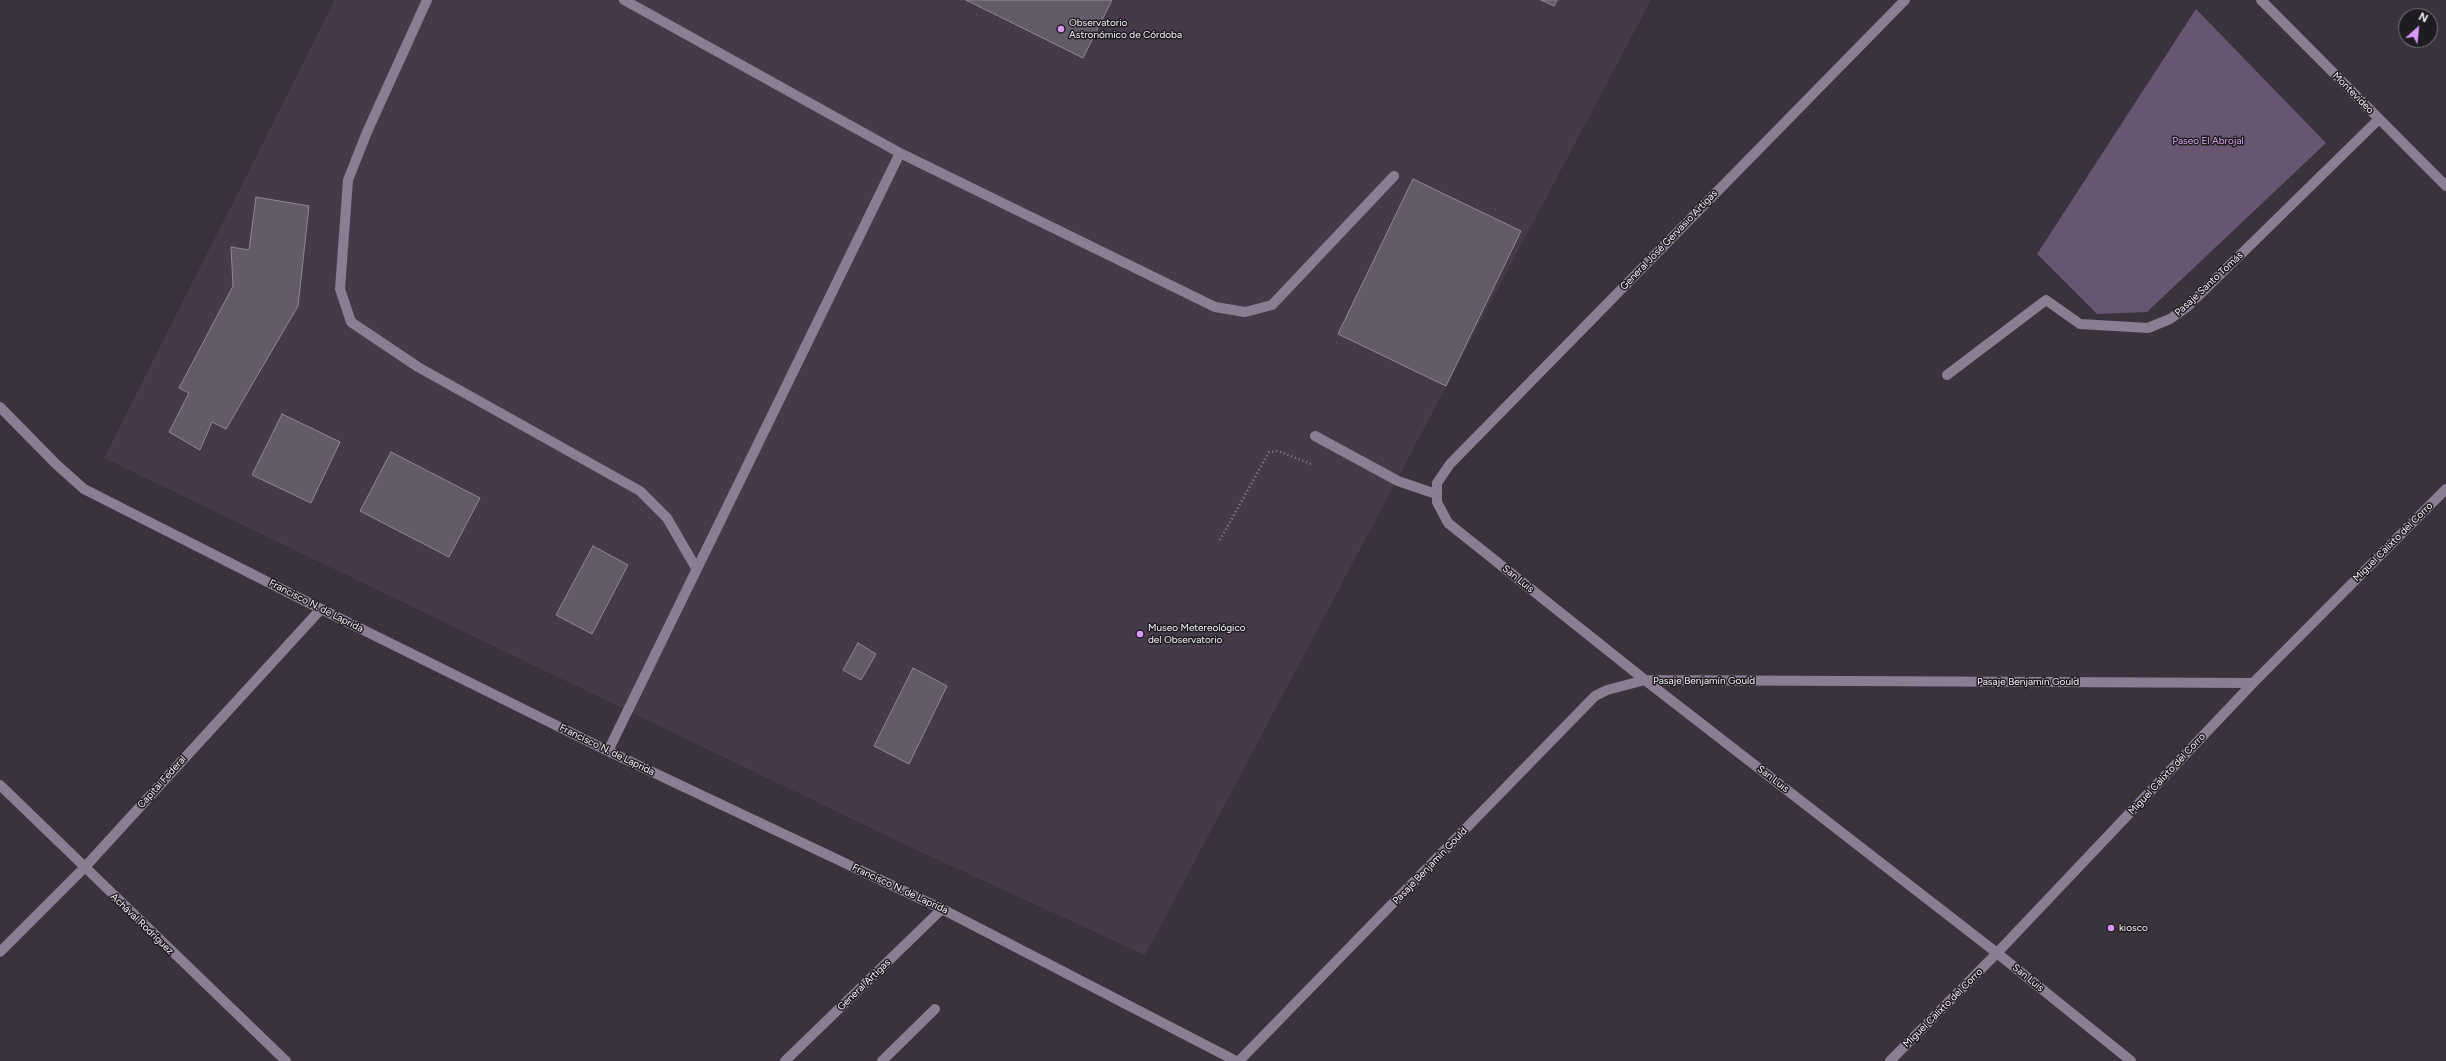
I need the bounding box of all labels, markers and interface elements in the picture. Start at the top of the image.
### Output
north arrow [2398,8,2438,48]
text: N [2416,10,2430,25]
place label: Observatorio Astronómico de Córdoba [1069,17,1182,40]
marker: Observatorio Astronómico de Córdoba [1056,24,1066,34]
street label: Montevideo [2330,70,2376,116]
park label: Paseo El Abrojal [2172,135,2244,147]
street label: General José Gervasio Artigas [1618,187,1720,293]
street label: Pasaje Santo Tomás [2172,249,2246,319]
street label: Miguel Calixto del Corro [2351,500,2435,584]
street label: San Luis [1500,563,1536,595]
street label: Francisco N. de Laprida [267,577,365,635]
place label: Museo Metereológico del Observatorio [1148,622,1246,646]
marker: Museo Metereológico del Observatorio [1135,629,1145,639]
street label: Pasaje Benjamín Gould [1653,675,1755,687]
street label: Pasaje Benjamín Gould [1977,676,2079,688]
street label: Francisco N. de Laprida [557,722,657,778]
street label: Miguel Calixto del Corro [2126,731,2208,817]
street label: Capital Federal [135,753,189,811]
street label: San Luis [1755,763,1791,795]
street label: Pasaje Benjamín Gould [1390,825,1470,907]
street label: Francisco N. de Laprida [850,861,950,917]
street label: Achával Rodríguez [108,891,176,957]
place label: kiosco [2119,922,2148,934]
marker: kiosco [2106,923,2116,933]
street label: General Artigas [835,957,893,1013]
street label: San Luis [2010,962,2046,994]
street label: Miguel Calixto del Corro [1901,966,1985,1050]

